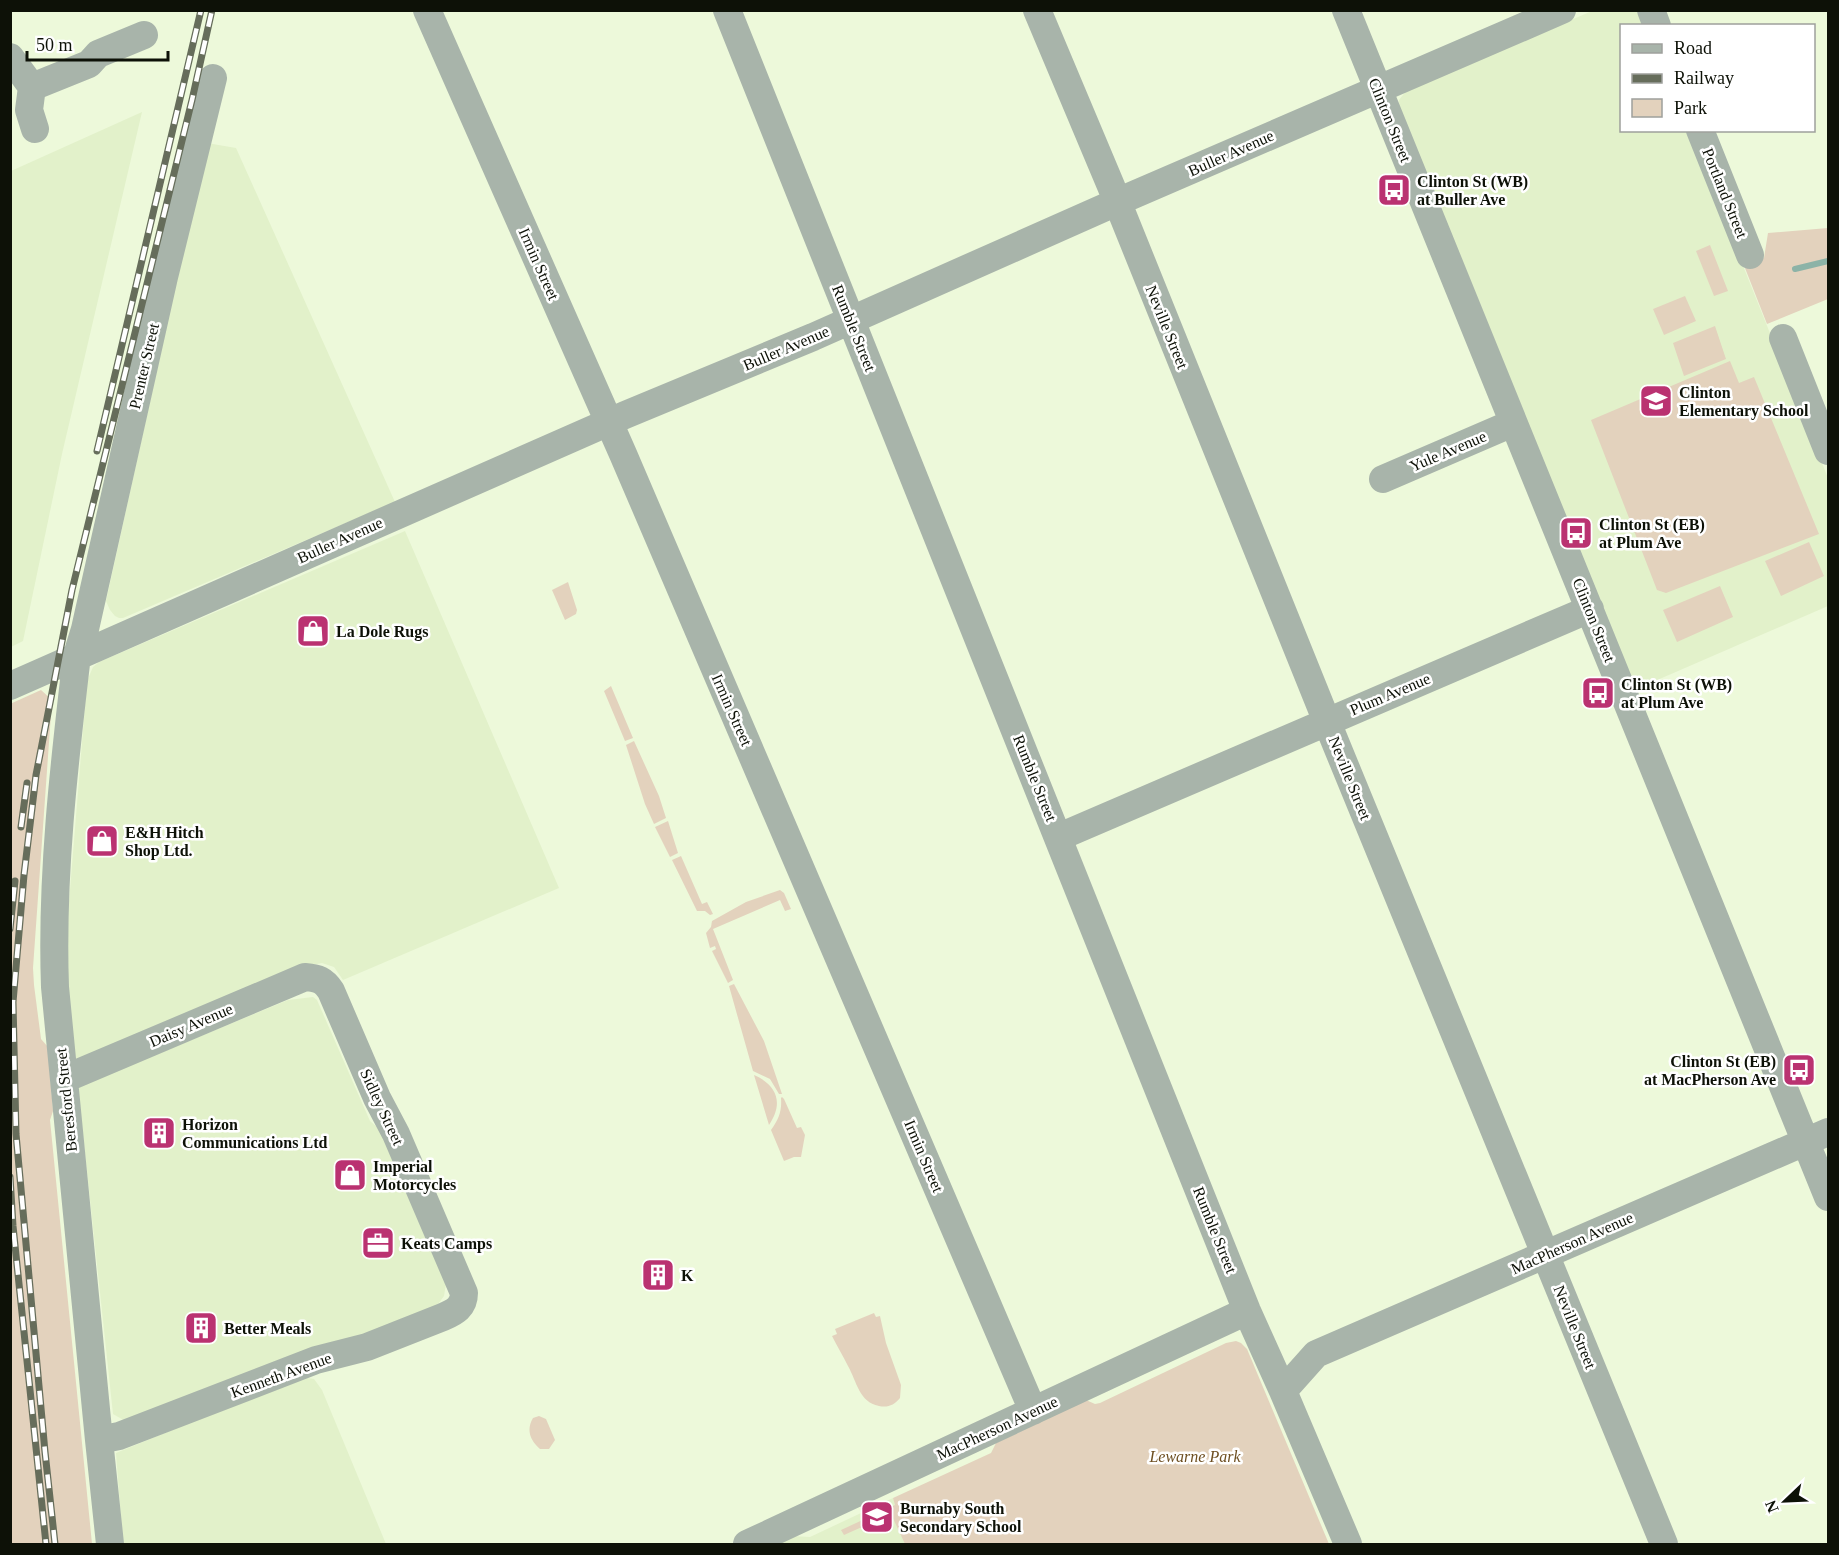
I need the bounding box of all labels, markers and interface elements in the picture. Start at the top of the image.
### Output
scale bar [27,24,168,62]
legend [1620,24,1815,132]
text: 50 m [36,35,73,55]
text: Road [1674,38,1712,58]
text: Railway [1674,68,1734,88]
street label: Clinton Street [1365,75,1415,165]
text: Park [1674,98,1707,118]
street label: Buller Avenue [1186,127,1276,179]
street label: Portland Street [1699,146,1751,241]
bus stop icon: Clinton St (WB) at Buller Ave [1376,172,1412,208]
place label: Clinton St (WB) at Buller Ave [1417,173,1528,208]
street label: Irmin Street [516,225,563,303]
street label: Rumble Street [829,282,879,374]
street label: Neville Street [1143,283,1192,372]
street label: Prenter Street [126,321,162,411]
street label: Buller Avenue [740,322,832,374]
school or university icon: Clinton Elementary School [1638,383,1674,419]
place label: Clinton Elementary School [1679,384,1809,420]
street label: Yule Avenue [1407,427,1489,475]
street label: Buller Avenue [295,514,385,566]
bus stop icon: Clinton St (EB) at Plum Ave [1558,515,1594,551]
place label: Clinton St (EB) at Plum Ave [1599,516,1705,551]
street label: Clinton Street [1569,575,1619,665]
shop icon: La Dole Rugs [295,613,331,649]
place label: La Dole Rugs [336,623,428,641]
street label: Plum Avenue [1347,669,1433,719]
street label: Irmin Street [709,671,756,749]
bus stop icon: Clinton St (WB) at Plum Ave [1580,675,1616,711]
place label: Clinton St (WB) at Plum Ave [1621,676,1732,711]
street label: Rumble Street [1010,732,1060,824]
street label: Neville Street [1326,734,1375,823]
shop icon: E&H Hitch Shop Ltd. [84,823,120,859]
place label: E&H Hitch Shop Ltd. [125,824,204,860]
street label: Daisy Avenue [147,1000,236,1051]
street label: Beresford Street [52,1047,80,1153]
bus stop icon: Clinton St (EB) at MacPherson Ave [1781,1052,1817,1088]
place label: Clinton St (EB) at MacPherson Ave [1644,1053,1776,1088]
street label: Sidley Street [356,1066,407,1149]
building icon: Horizon Communications Ltd [141,1115,177,1151]
place label: Horizon Communications Ltd [182,1116,327,1151]
street label: Irmin Street [901,1117,947,1195]
shop icon: Imperial Motorcycles [332,1157,368,1193]
place label: Imperial Motorcycles [373,1158,456,1194]
street label: Rumble Street [1190,1184,1240,1276]
street label: MacPherson Avenue [1508,1208,1636,1278]
office icon: Keats Camps [360,1225,396,1261]
place label: Keats Camps [401,1235,492,1253]
building icon: K [640,1257,676,1293]
place label: K [681,1267,694,1284]
street label: Neville Street [1551,1283,1600,1372]
building icon: Better Meals [183,1310,219,1346]
place label: Better Meals [224,1320,311,1337]
street label: Kenneth Avenue [228,1349,334,1401]
street label: MacPherson Avenue [934,1392,1060,1464]
park label: Lewarne Park [1148,1448,1241,1465]
north arrow [1755,1471,1815,1531]
text: N [1761,1498,1782,1515]
school or university icon: Burnaby South Secondary School [859,1499,895,1535]
place label: Burnaby South Secondary School [900,1500,1022,1536]

